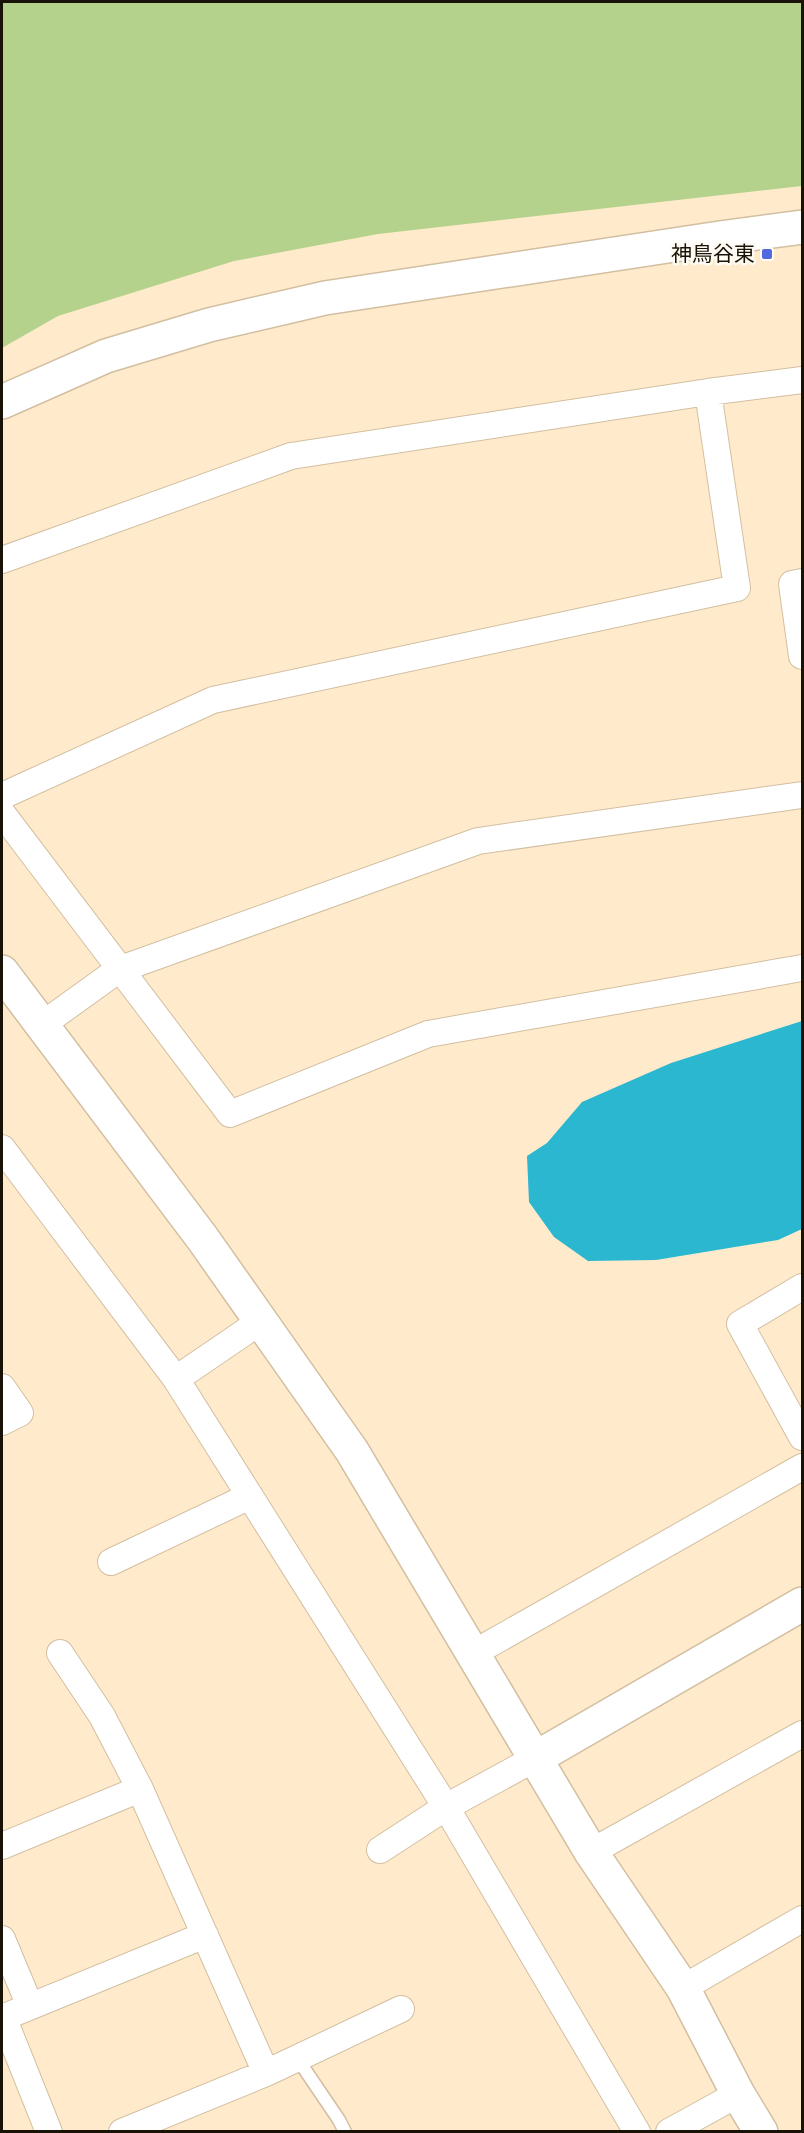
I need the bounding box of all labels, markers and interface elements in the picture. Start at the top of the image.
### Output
place label: 神鳥谷東 [671,242,755,267]
marker: 神鳥谷東 [760,247,774,261]

